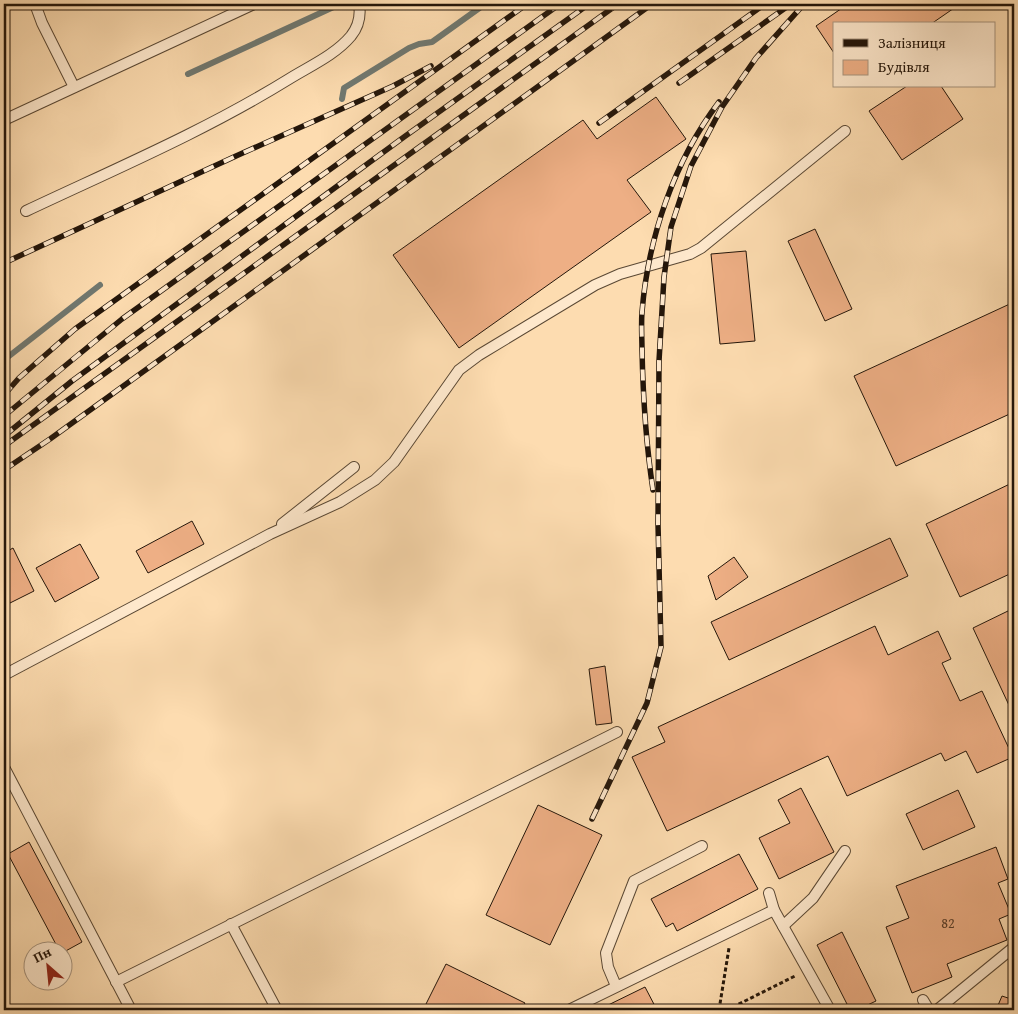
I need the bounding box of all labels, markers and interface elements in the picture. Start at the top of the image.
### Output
legend [833,22,996,88]
text: Залізниця [878,32,946,53]
text: Будівля [878,56,930,77]
house number: 82 [941,913,955,933]
text: Пн [30,941,55,967]
north arrow [22,942,72,992]

